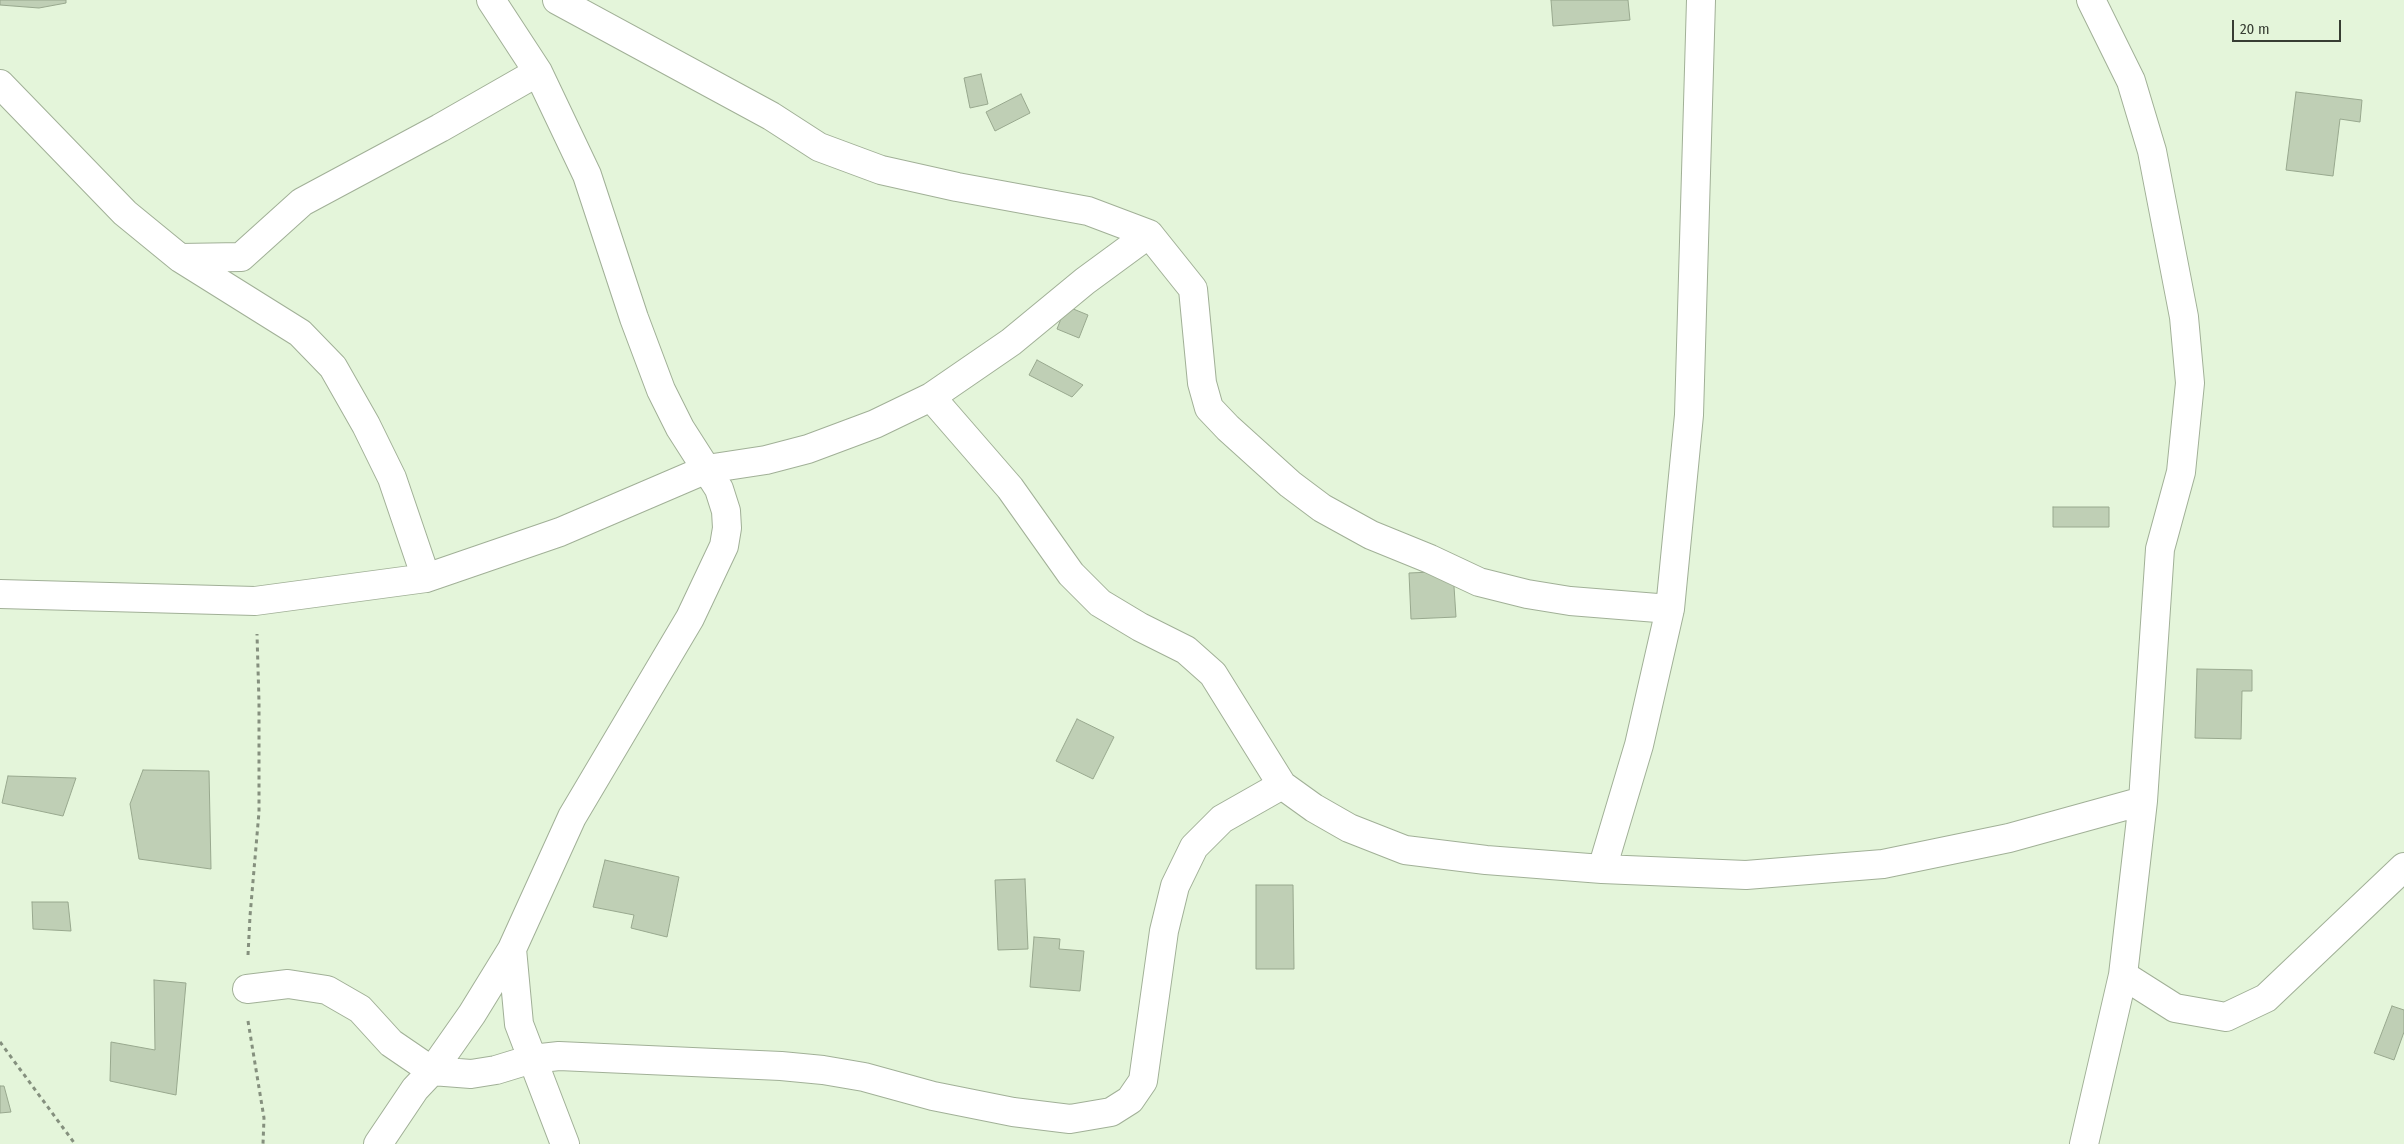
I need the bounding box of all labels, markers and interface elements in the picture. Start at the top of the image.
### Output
scale bar [2234,10,2343,42]
text: 20 m [2240,20,2270,38]

